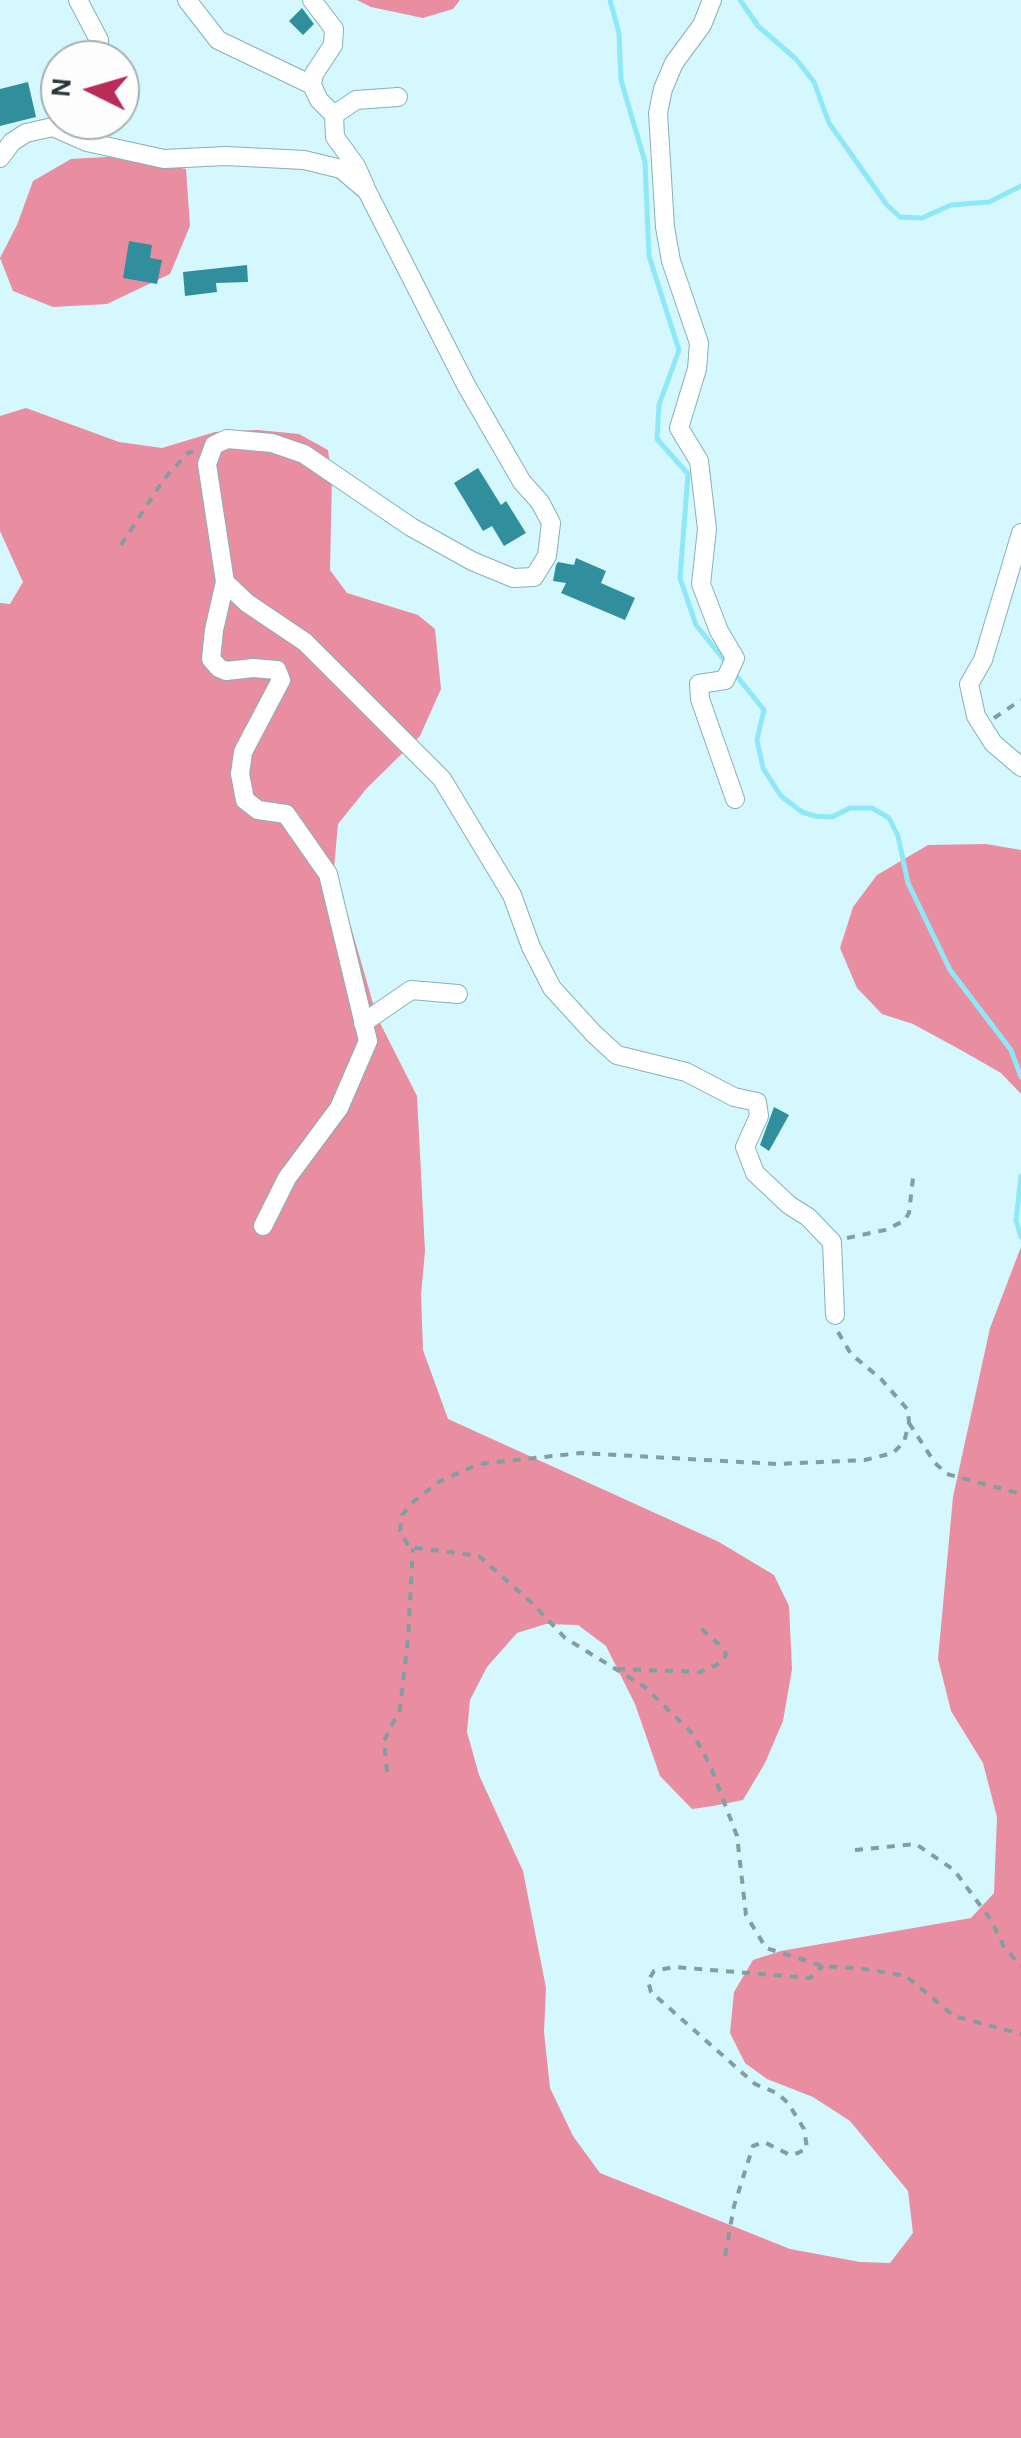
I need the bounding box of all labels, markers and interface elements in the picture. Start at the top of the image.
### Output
north arrow [40,40,140,140]
text: N [47,77,77,98]

